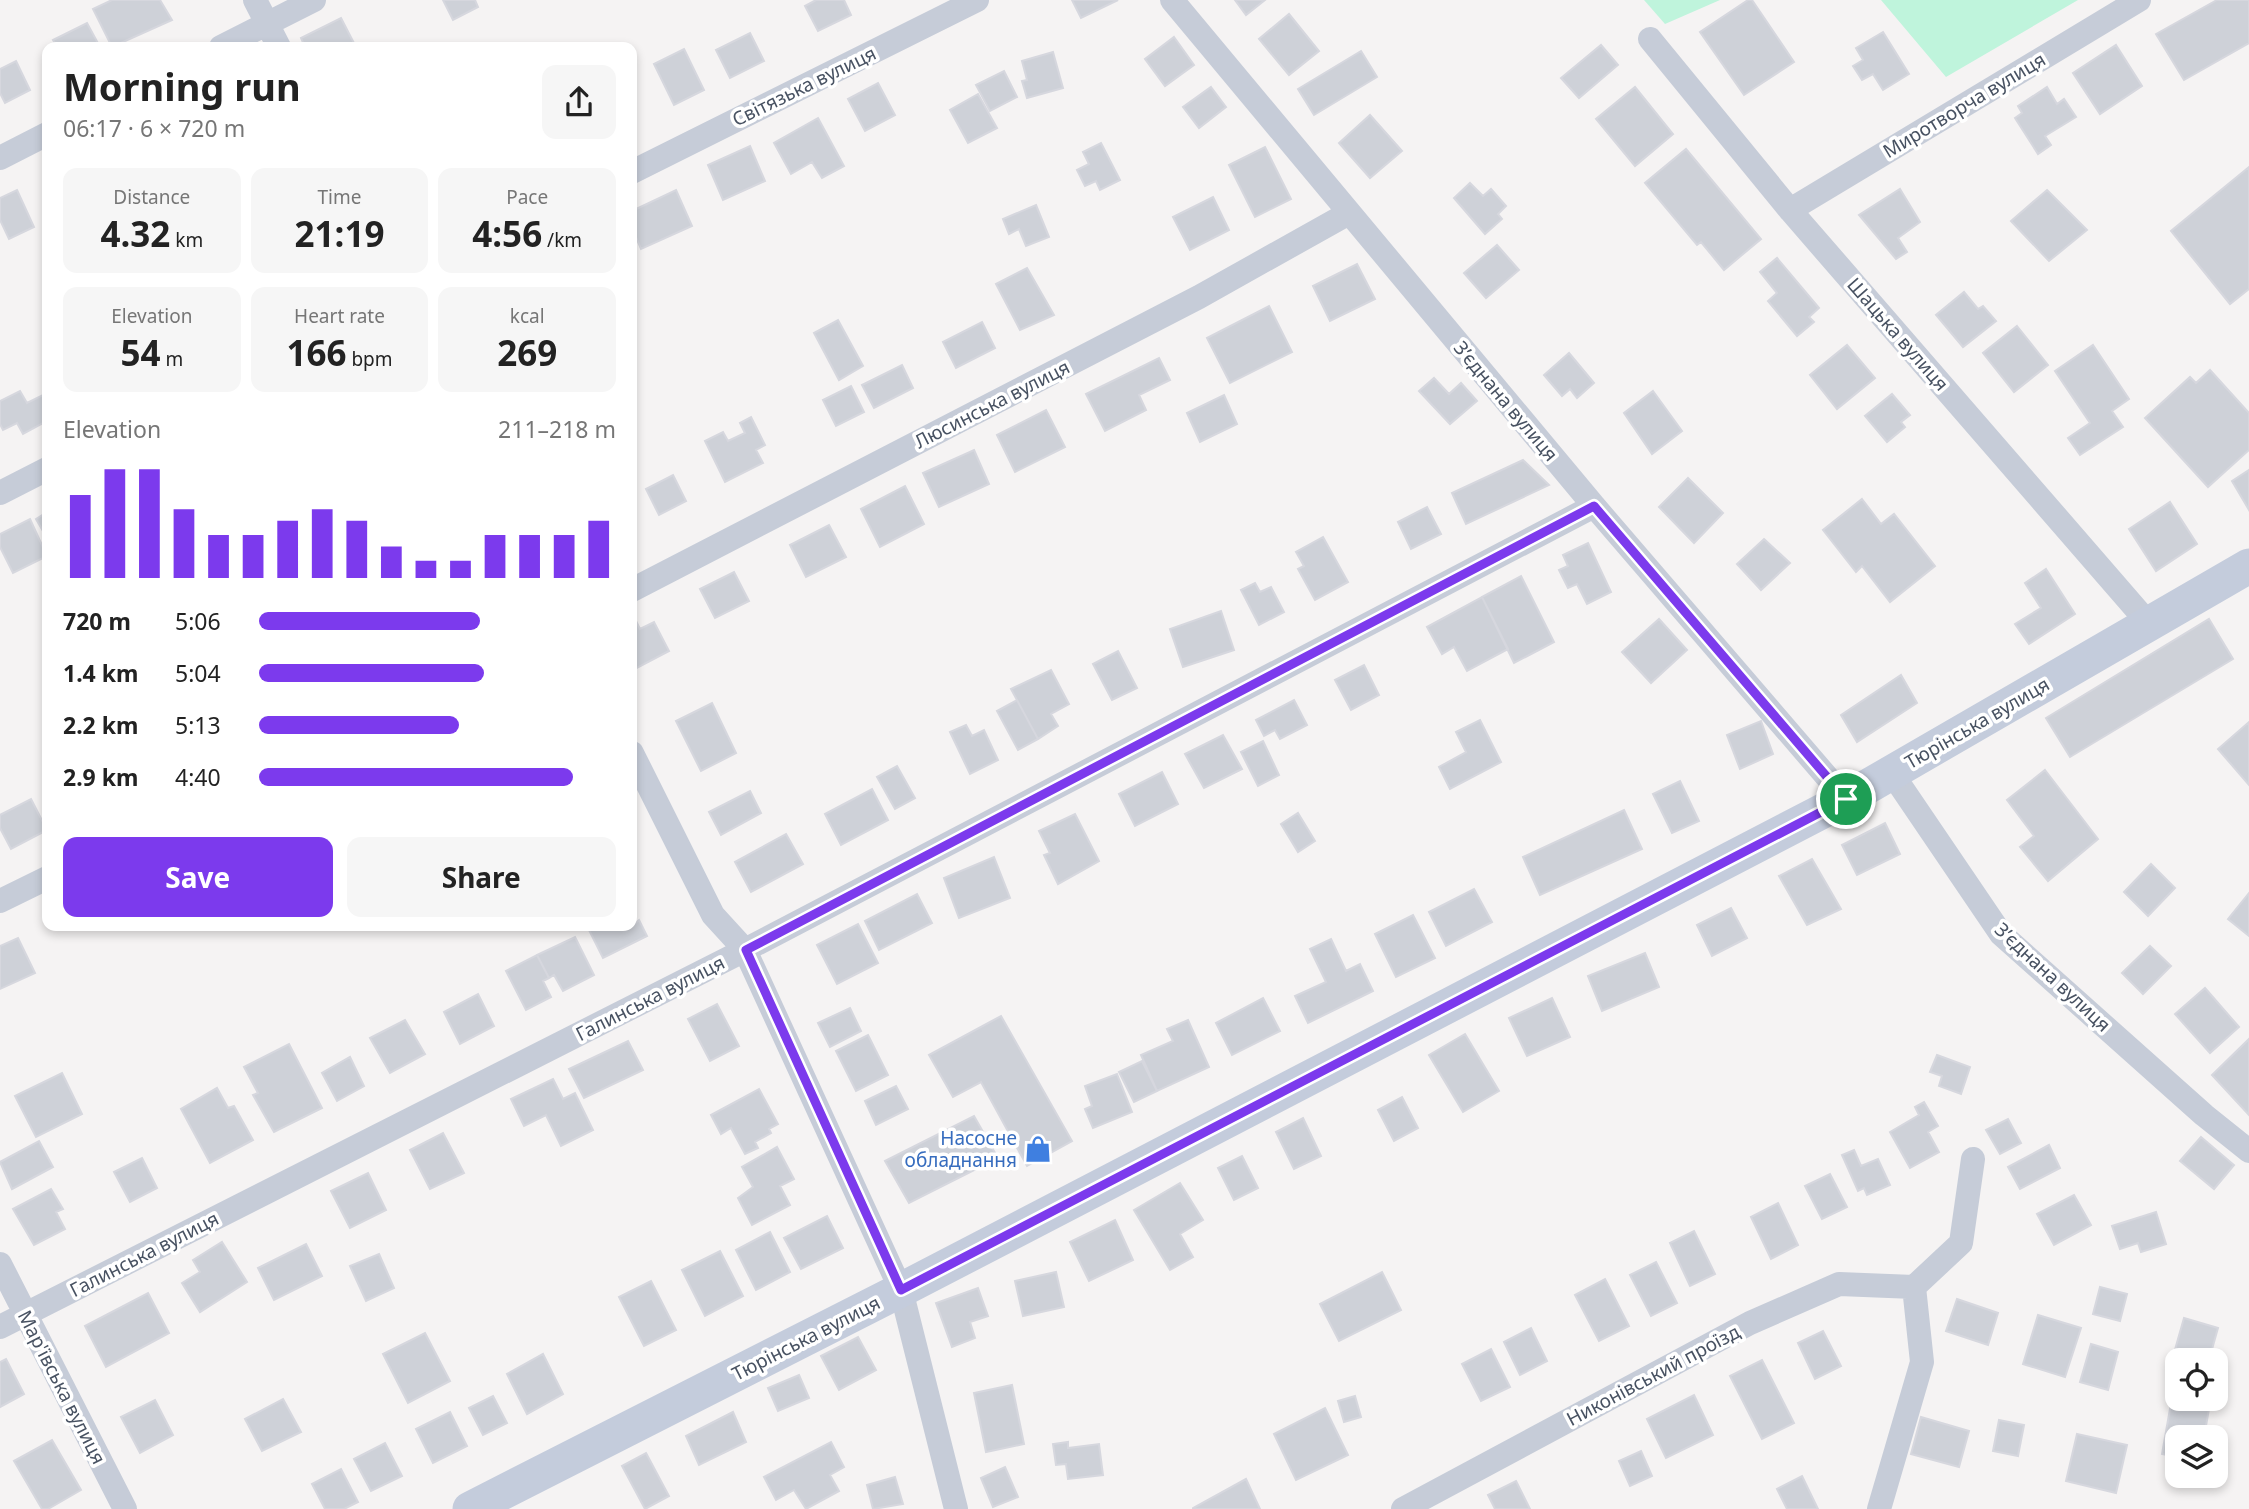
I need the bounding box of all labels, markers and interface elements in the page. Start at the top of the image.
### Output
street label: Світязька вулиця [728,40,880,132]
street label: Миротворча вулиця [1878,46,2050,164]
text: Morning run [63,60,301,112]
button: share [542,65,616,139]
text: 06:17 · 6 × 720 m [63,112,245,144]
text: Distance [113,184,190,210]
text: Time [318,184,361,210]
text: Pace [506,184,548,210]
text: 4.32 [100,210,170,257]
text: 21:19 [295,210,384,257]
text: 4:56 [472,210,542,257]
text: km [170,227,203,253]
text: /km [542,227,582,253]
street label: Шацька вулиця [1842,272,1954,396]
text: Elevation [111,303,192,329]
text: Heart rate [294,303,385,329]
text: kcal [510,303,545,329]
text: 54 [120,329,160,376]
text: 166 [286,329,346,376]
text: 269 [497,329,557,376]
street label: З’єднана вулиця [1448,335,1564,467]
text: m [160,346,183,372]
text: bpm [346,346,393,372]
street label: Люсинська вулиця [910,354,1074,454]
text: Elevation [63,413,161,445]
text: 211–218 m [498,413,616,445]
text: 720 m [63,605,131,637]
text: 5:06 [175,605,221,637]
text: 1.4 km [63,657,138,689]
text: 5:04 [175,657,221,689]
street label: Тюрінська вулиця [1900,671,2054,775]
text: 2.2 km [63,709,138,741]
text: 5:13 [175,709,221,741]
text: 2.9 km [63,761,138,793]
text: 4:40 [175,761,221,793]
pin [1816,769,1876,829]
icon: arrive [1827,780,1865,818]
button: Save [63,837,333,917]
button: Share [347,837,616,917]
street label: З’єднана вулиця [1990,917,2116,1037]
street label: Галинська вулиця [571,949,729,1047]
place label: Насосне обладнання [905,1125,1017,1173]
shop icon: Насосне обладнання [1023,1134,1053,1164]
street label: Галинська вулиця [65,1205,223,1303]
street label: Тюрінська вулиця [727,1289,885,1387]
street label: Мар'ївська вулиця [12,1306,112,1468]
street label: Никонівський проїзд [1562,1318,1745,1432]
map controls [2165,1348,2228,1488]
button: locate [2165,1348,2228,1411]
button: layers [2165,1425,2228,1488]

